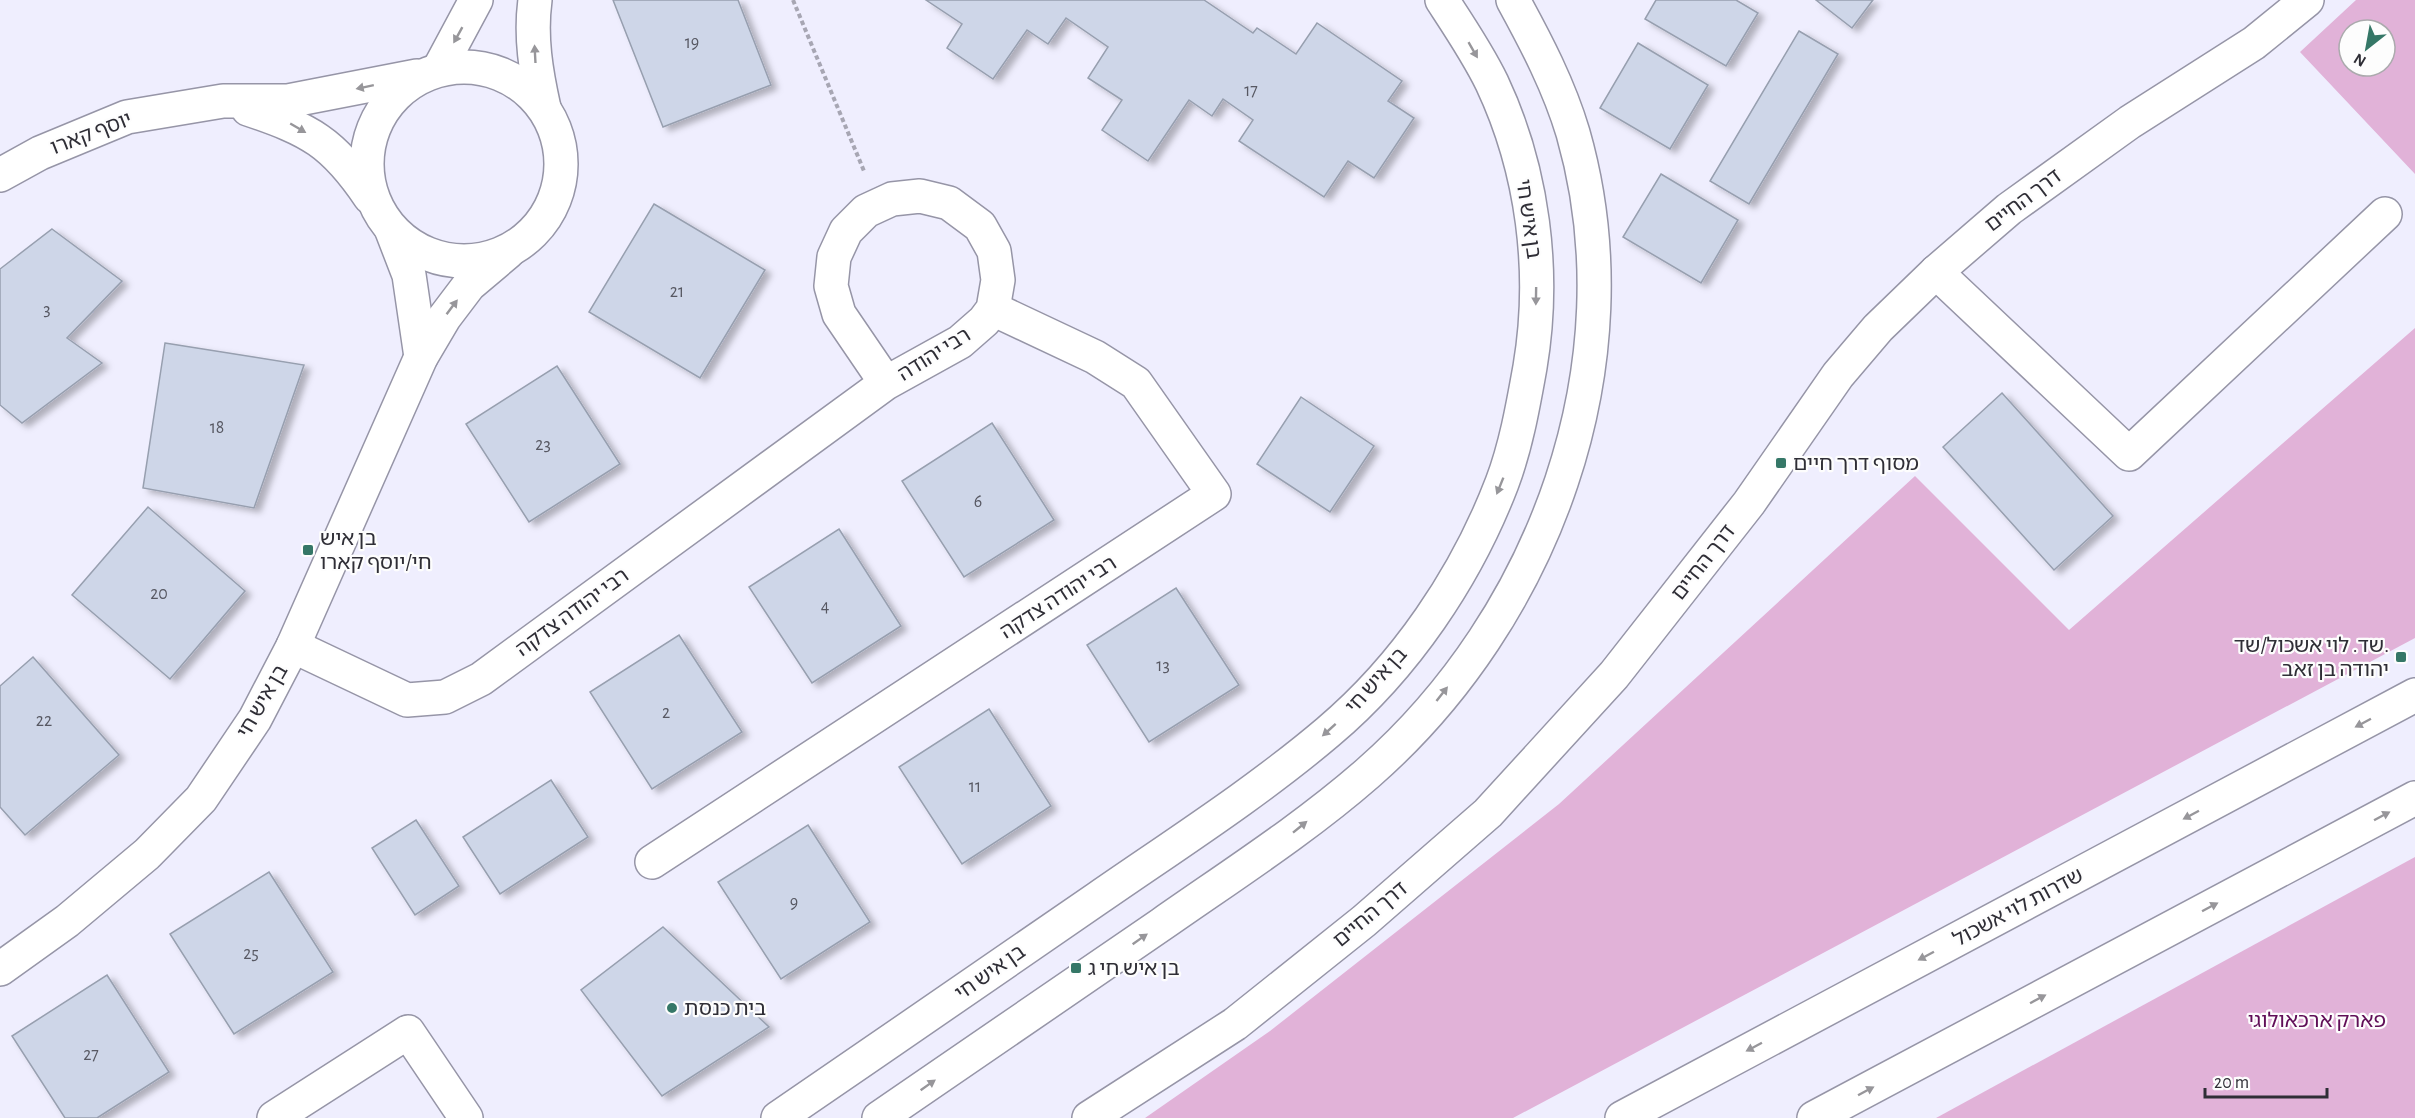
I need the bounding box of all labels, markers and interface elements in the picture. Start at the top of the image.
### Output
north arrow [2337,18,2397,78]
one-way arrow [453,27,463,44]
house number: 19 [685,34,699,52]
one-way arrow [1467,42,1478,58]
one-way arrow [530,45,539,64]
text: N [2351,50,2369,70]
house number: 17 [1244,82,1258,100]
one-way arrow [355,83,374,92]
street label: יוסף קארו [48,108,135,159]
one-way arrow [290,123,307,133]
street label: דרך החיים [1981,165,2065,236]
street label: בן איש חי [1513,178,1544,260]
house number: 21 [670,283,684,301]
one-way arrow [1531,286,1541,305]
one-way arrow [446,300,458,316]
house number: 3 [43,301,51,319]
street label: רבי יהודה [894,324,974,385]
house number: 18 [210,419,224,437]
house number: 23 [535,436,551,454]
place label: מסוף דרך חיים [1793,453,1919,474]
marker: מסוף דרך חיים [1774,456,1788,470]
one-way arrow [1495,478,1505,496]
house number: 6 [974,493,982,511]
street label: דרך החיים [1668,521,1739,604]
place label: בן איש חי/יוסף קארו [320,528,432,573]
marker: בן איש חי/יוסף קארו [301,543,315,557]
street label: רבי יהודה צדקה [997,552,1120,643]
street label: רבי יהודה צדקה [512,565,633,660]
house number: 20 [150,585,168,603]
house number: 4 [821,598,830,616]
place label: שד. לוי אשכול/שד. יהודה בן זאב [2234,635,2389,680]
street label: בן איש חי [1342,643,1411,717]
marker: שד. לוי אשכול/שד. יהודה בן זאב [2394,650,2408,664]
house number: 13 [1156,657,1170,675]
street label: בן איש חי [233,661,292,741]
one-way arrow [1436,687,1448,702]
house number: 2 [662,704,670,722]
house number: 22 [36,712,52,730]
one-way arrow [2355,718,2372,728]
one-way arrow [1322,723,1337,737]
house number: 11 [969,778,981,796]
one-way arrow [2183,810,2200,819]
one-way arrow [2374,811,2391,821]
one-way arrow [1292,821,1308,834]
street label: שדרות לוי אשכול [1950,864,2087,950]
street label: דרך החיים [1329,878,1411,951]
house number: 9 [790,894,798,912]
one-way arrow [2202,902,2219,912]
one-way arrow [1132,933,1148,945]
street label: בן איש חי [951,941,1029,1004]
house number: 25 [243,945,259,963]
one-way arrow [1918,951,1935,961]
place label: בן איש חי ג [1088,958,1180,979]
marker: בן איש חי ג [1069,961,1083,975]
one-way arrow [2030,994,2047,1004]
place label: בית כנסת [684,998,766,1019]
marker: בית כנסת [665,1001,679,1015]
park label: פארק ארכאולוגי [2248,1010,2386,1031]
one-way arrow [1746,1042,1763,1052]
house number: 27 [83,1046,99,1064]
scale bar [2205,1061,2326,1099]
text: 20 m [2214,1074,2249,1092]
one-way arrow [919,1079,935,1091]
one-way arrow [1857,1086,1874,1095]

